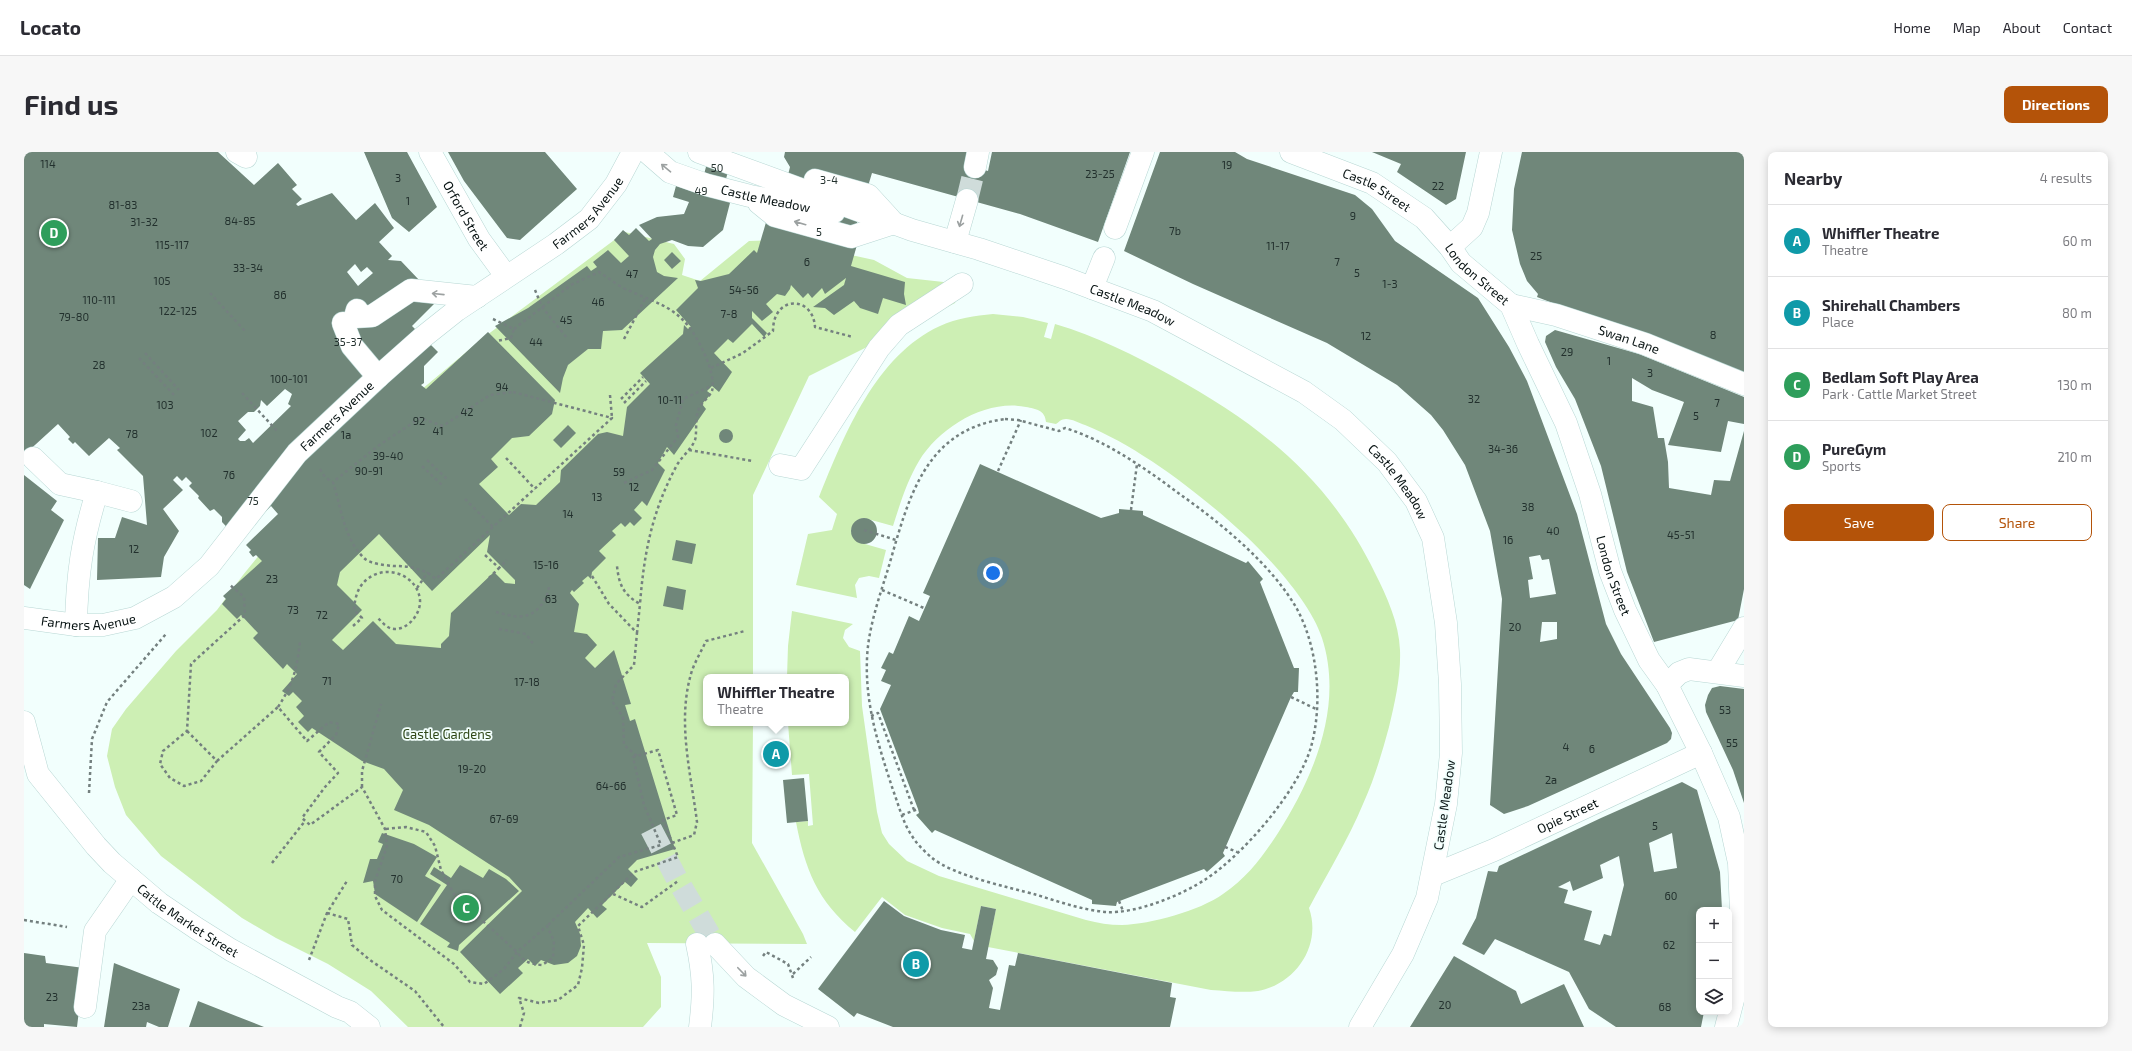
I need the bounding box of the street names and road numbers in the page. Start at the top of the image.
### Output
street label: Castle Street [1340,165,1414,215]
street label: Farmers Avenue [549,174,626,252]
street label: Orford Street [440,178,493,253]
street label: Castle Meadow [719,181,812,215]
street label: London Street [1442,240,1513,308]
street label: Castle Meadow [1088,280,1178,330]
street label: Swan Lane [1596,321,1662,357]
street label: Farmers Avenue [296,377,377,454]
street label: Castle Meadow [1365,440,1432,522]
street label: London Street [1593,534,1634,618]
street label: Farmers Avenue [40,610,137,633]
street label: Castle Meadow [1430,759,1458,851]
street label: Opie Street [1534,794,1601,837]
street label: Cattle Market Street [134,880,241,961]

